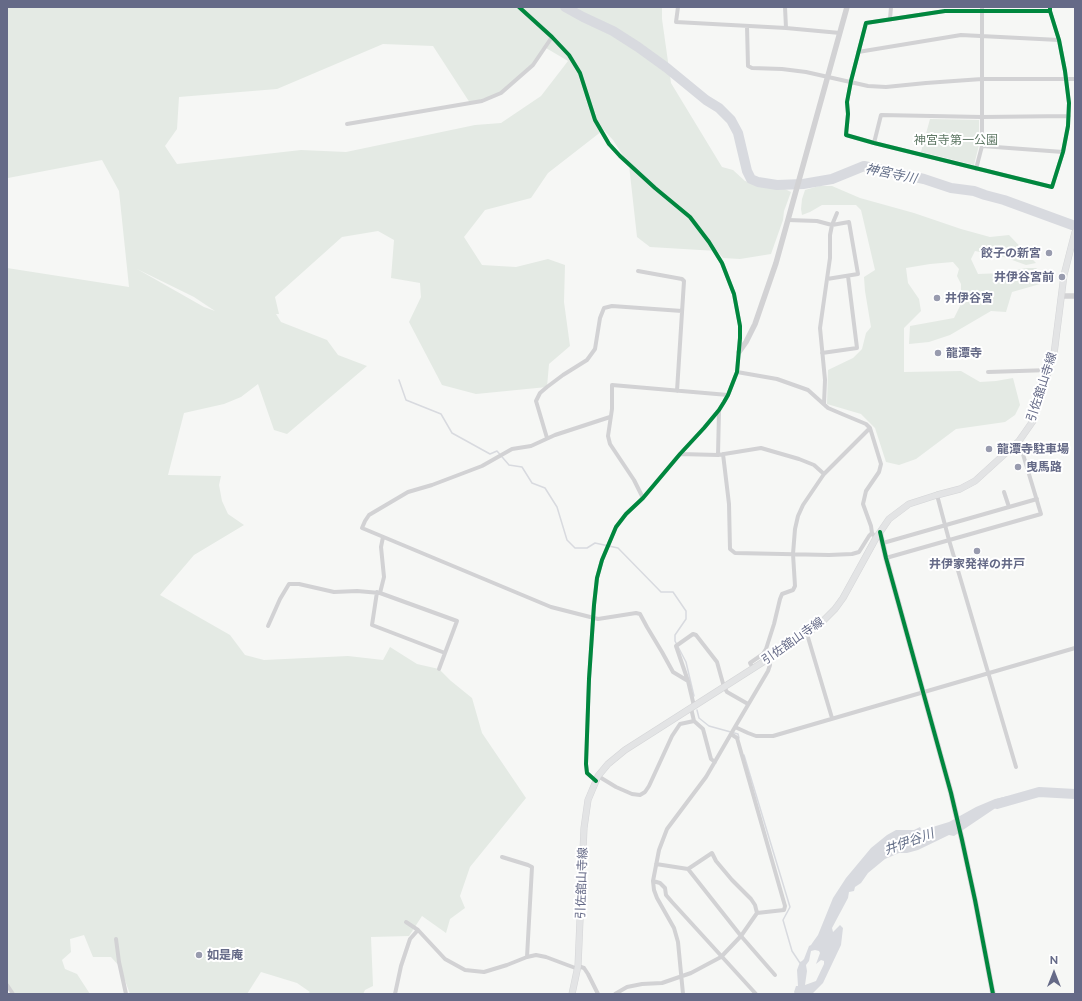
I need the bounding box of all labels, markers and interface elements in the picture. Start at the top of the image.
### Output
park label: 神宮寺第一公園 [914,133,998,147]
water label: 神宮寺川 [864,161,918,187]
place label: 餃子の新宮 [981,246,1041,260]
marker: 餃子の新宮 [1044,248,1054,258]
place label: 井伊谷宮前 [994,270,1054,284]
marker: 井伊谷宮前 [1057,272,1067,282]
place label: 井伊谷宮 [945,291,993,305]
marker: 井伊谷宮 [932,293,942,303]
place label: 龍潭寺 [946,346,982,360]
marker: 龍潭寺 [933,348,943,358]
street label: 引佐舘山寺線 [1024,351,1060,423]
place label: 龍潭寺駐車場 [997,442,1069,456]
marker: 龍潭寺駐車場 [984,444,994,454]
place label: 曳馬路 [1026,460,1062,474]
marker: 曳馬路 [1013,462,1023,472]
marker: 井伊家発祥の井戸 [972,546,982,556]
place label: 井伊家発祥の井戸 [929,557,1025,571]
street label: 引佐舘山寺線 [759,614,827,668]
water label: 井伊谷川 [882,826,936,858]
street label: 引佐舘山寺線 [574,847,590,919]
place label: 如是庵 [207,948,243,962]
marker: 如是庵 [194,950,204,960]
north arrow [1034,953,1074,993]
text: N [1050,954,1058,967]

